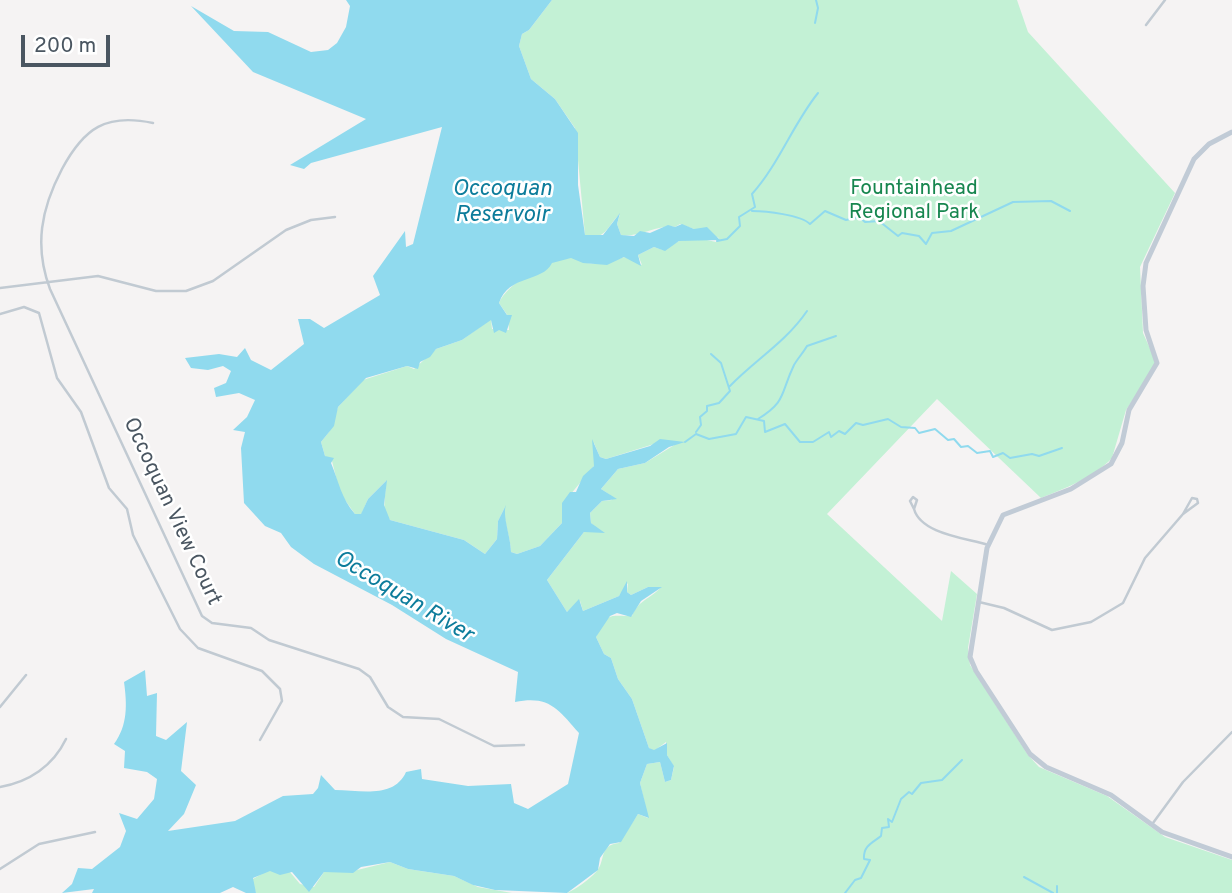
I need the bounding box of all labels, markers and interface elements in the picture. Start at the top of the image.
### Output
scale bar [24,21,114,65]
text: 200 m [34,33,96,60]
water label: Occoquan Reservoir [452,176,552,230]
park label: Fountainhead Regional Park [849,177,979,227]
street label: Occoquan View Court [116,414,226,610]
water label: Occoquan River [329,546,477,650]

